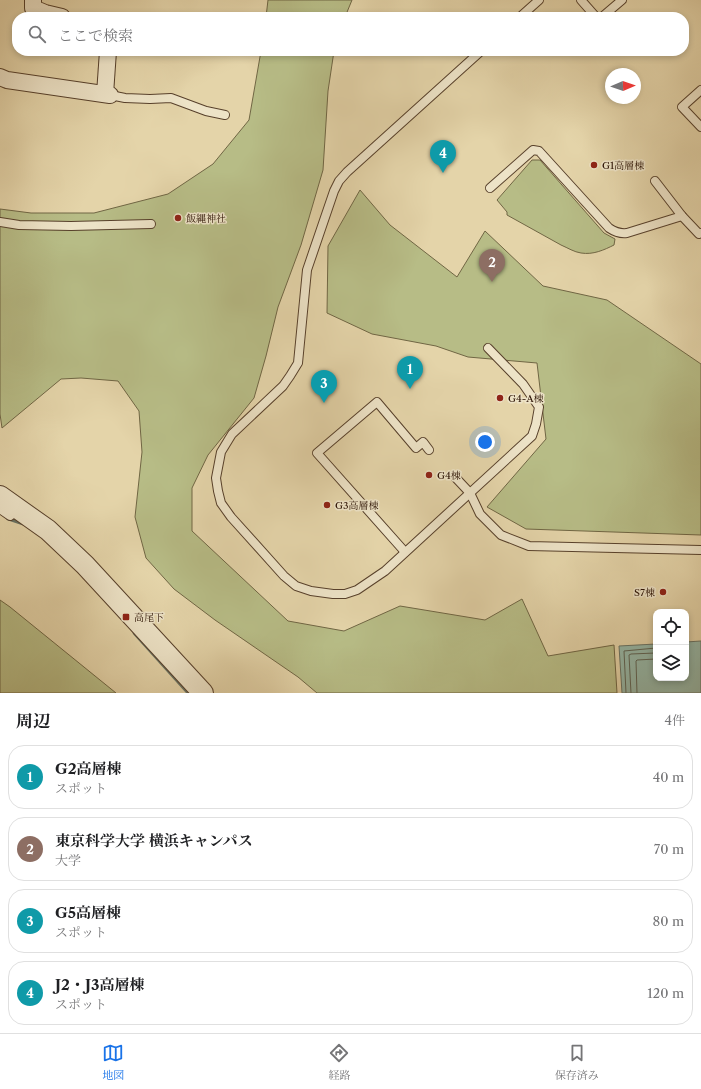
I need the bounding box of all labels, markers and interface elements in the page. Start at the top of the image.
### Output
search box [12,12,689,56]
icon: search [26,23,48,45]
text: ここで検索 [58,26,133,45]
north arrow [605,68,641,104]
pin: 4 [430,140,456,173]
place label: G1高層棟 [602,159,644,172]
marker: G1高層棟 [589,160,599,170]
place label: 飯縄神社 [186,212,226,225]
marker: 飯縄神社 [173,213,183,223]
pin: 2 [479,249,505,282]
pin: 1 [397,356,423,389]
pin: 3 [311,370,337,403]
place label: G4-A棟 [508,392,544,405]
marker: G4-A棟 [495,393,505,403]
your location [475,432,495,452]
place label: G4棟 [437,469,461,482]
marker: G4棟 [424,470,434,480]
place label: G3高層棟 [335,499,379,512]
marker: G3高層棟 [322,500,332,510]
place label: S7棟 [634,586,655,599]
marker: S7棟 [658,587,668,597]
map controls [653,609,689,681]
button: locate [653,609,689,645]
place label: 高尾下 [134,611,164,624]
marker: 高尾下 [121,612,131,622]
button: layers [653,645,689,681]
text: 周辺 [16,711,50,731]
text: 4件 [664,712,685,728]
text: G2高層棟 [55,759,122,778]
text: 1 [27,769,33,785]
text: 40 m [653,769,684,785]
text: スポット [55,780,107,796]
text: 東京科学大学 横浜キャンパス [55,831,253,850]
text: 2 [26,841,34,857]
text: 70 m [654,841,684,857]
text: 大学 [55,852,81,868]
text: G5高層棟 [55,903,121,922]
text: 3 [26,913,34,929]
text: 80 m [652,913,684,929]
text: スポット [55,924,107,940]
text: J2・J3高層棟 [55,975,144,994]
text: 4 [26,985,34,1001]
text: 120 m [647,985,684,1001]
text: スポット [55,996,107,1012]
tab: 地図 [102,1042,124,1082]
tab: 経路 [328,1042,350,1082]
tab: 保存済み [555,1042,599,1082]

